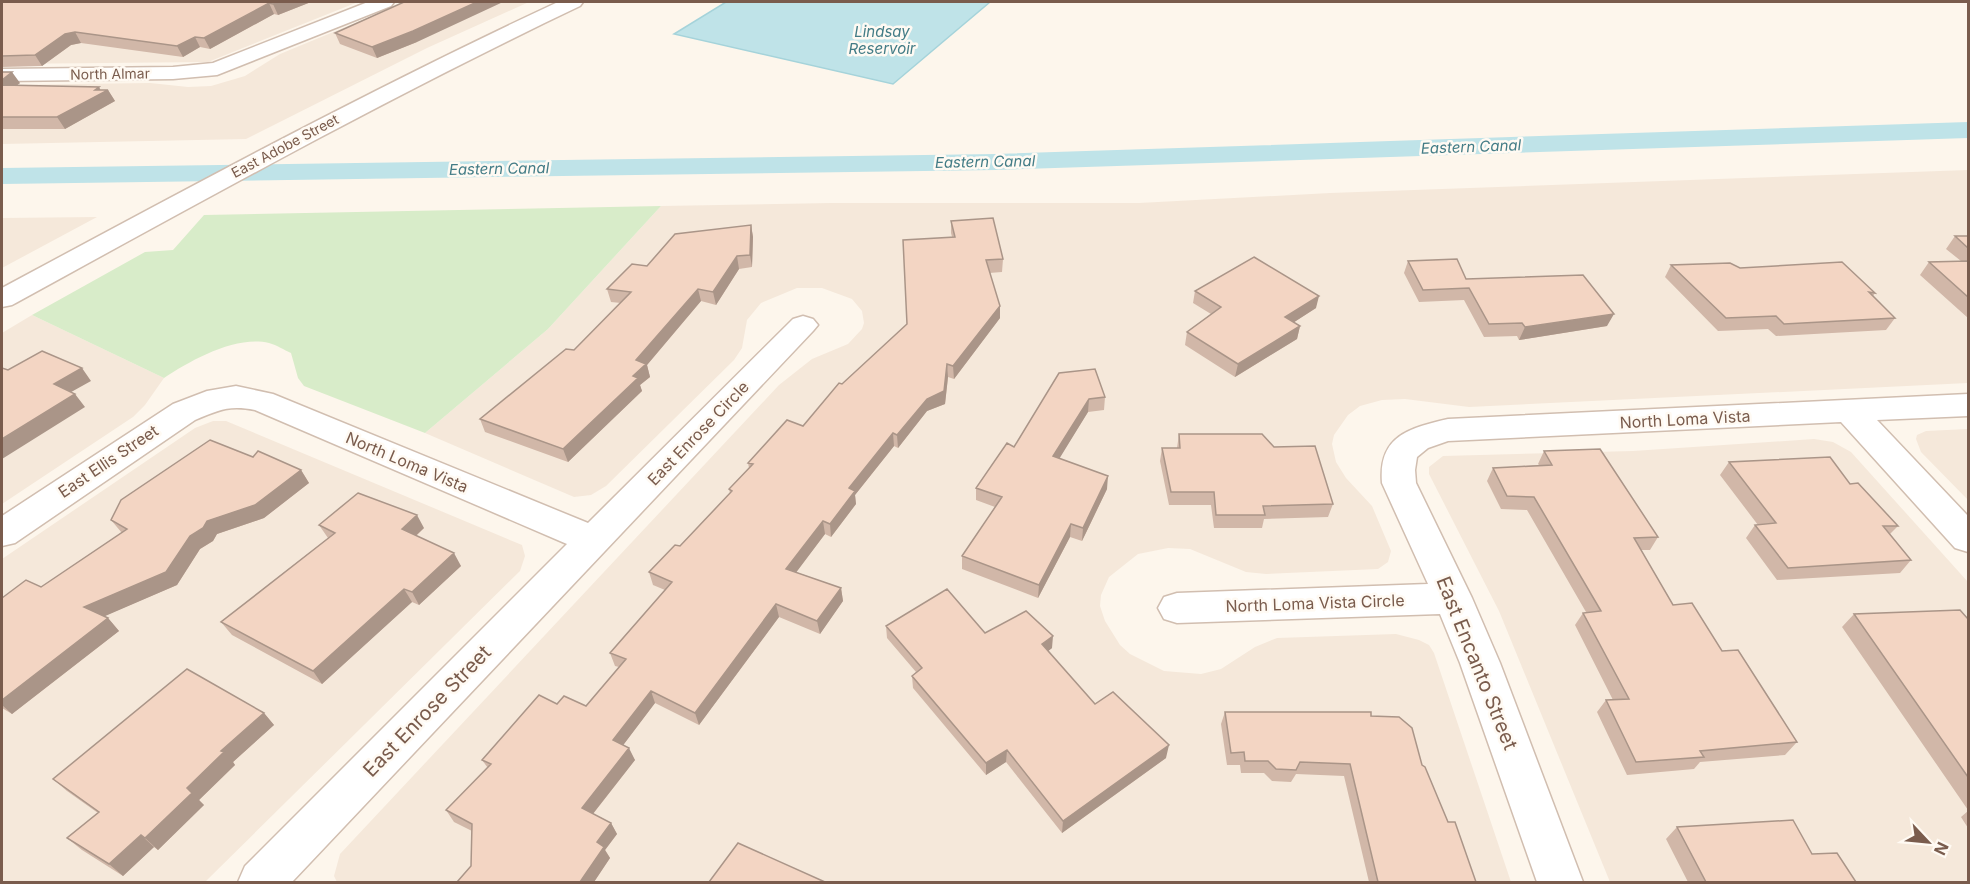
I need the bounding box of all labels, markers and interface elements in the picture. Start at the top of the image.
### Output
water label: Lindsay Reservoir [849,22,916,58]
street label: North Almar [70,64,150,83]
street label: East Adobe Street [228,110,342,181]
water label: Eastern Canal [1420,135,1522,158]
water label: Eastern Canal [935,151,1036,172]
water label: Eastern Canal [449,158,550,179]
street label: East Enrose Circle [643,377,753,489]
street label: North Loma Vista [1619,406,1751,432]
street label: East Ellis Street [54,420,162,502]
street label: North Loma Vista [343,427,471,497]
street label: East Encanto Street [1431,573,1523,754]
street label: North Loma Vista Circle [1225,590,1405,616]
street label: East Enrose Street [358,640,496,782]
north arrow [1898,812,1958,872]
text: N [1930,839,1953,858]

